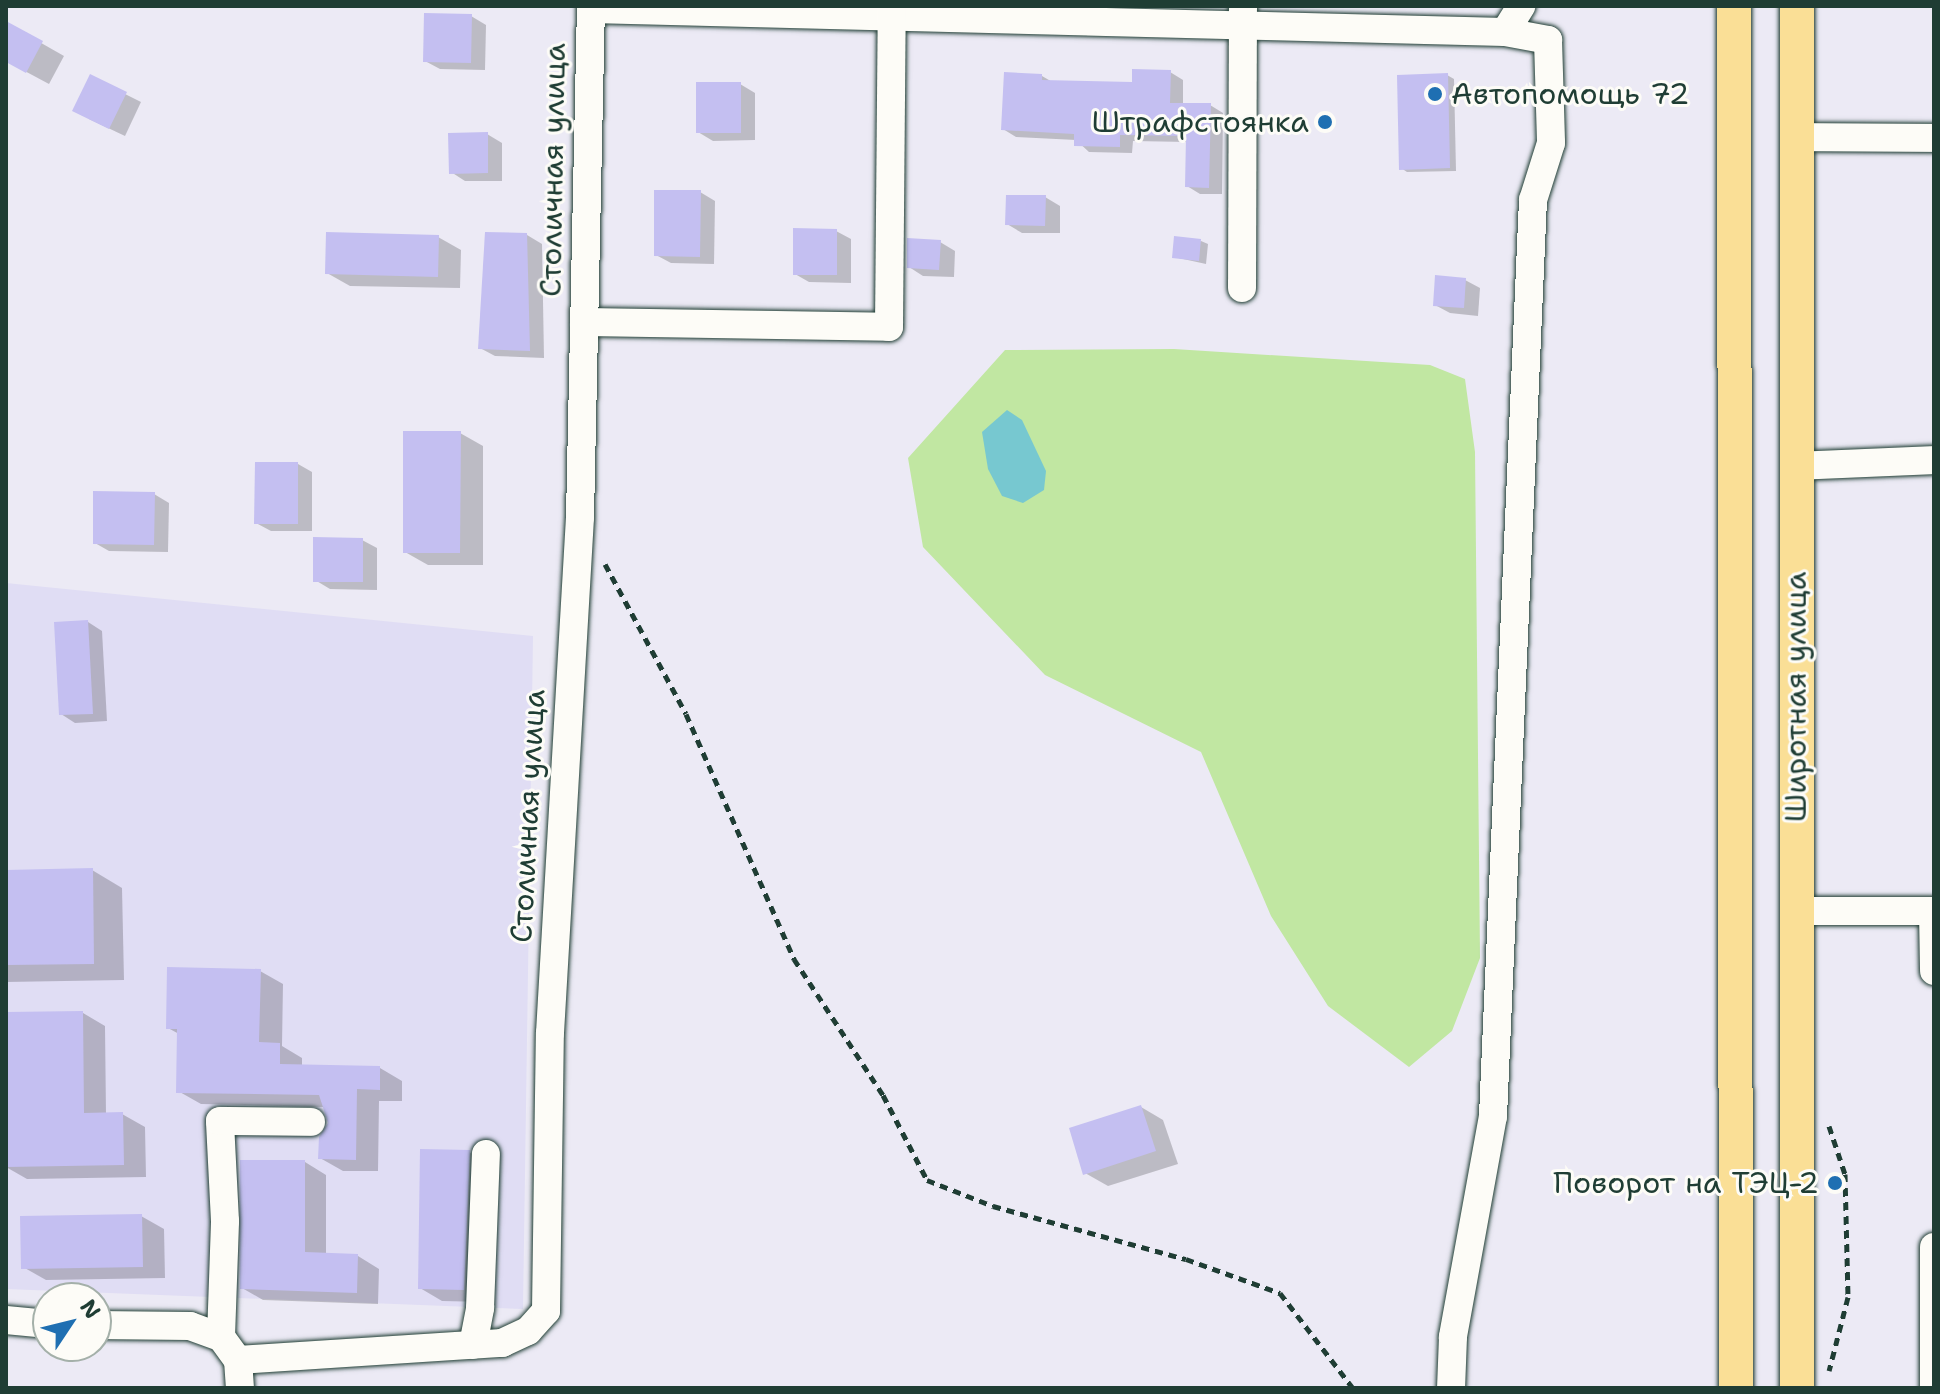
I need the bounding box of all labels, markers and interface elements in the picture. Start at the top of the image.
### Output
street label: Столичная улица [533,43,573,297]
place label: Автопомощь 72 [1451,76,1690,112]
marker: Автопомощь 72 [1426,85,1444,103]
place label: Штрафстоянка [1091,104,1309,140]
marker: Штрафстоянка [1316,113,1334,131]
street label: Широтная улица [1778,572,1814,822]
street label: Столичная улица [503,688,553,944]
place label: Поворот на ТЭЦ-2 [1553,1165,1819,1201]
marker: Поворот на ТЭЦ-2 [1826,1174,1844,1192]
north arrow [32,1282,112,1362]
text: N [74,1294,107,1325]

